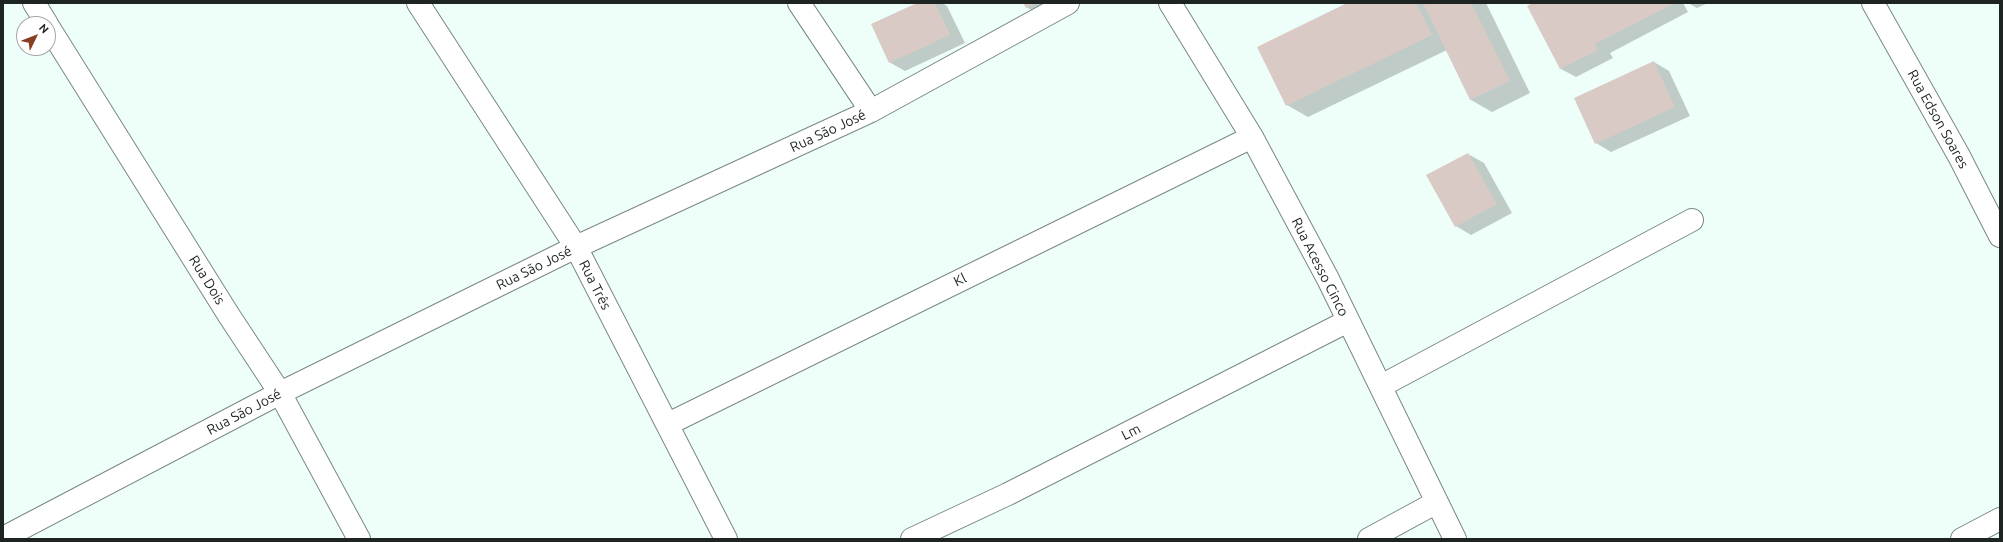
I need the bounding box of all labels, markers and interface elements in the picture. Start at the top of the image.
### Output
north arrow [16,16,56,56]
text: N [37,21,51,36]
street label: Rua Edson Soares [1904,67,1972,171]
street label: Rua São José [787,106,869,156]
street label: Rua Acesso Cinco [1288,215,1352,319]
street label: Rua São José [493,242,575,294]
street label: Rua Dois [185,252,229,308]
street label: Rua Três [575,257,615,313]
street label: Kl [951,270,969,290]
street label: Rua São José [204,385,284,439]
street label: Lm [1119,420,1143,444]

